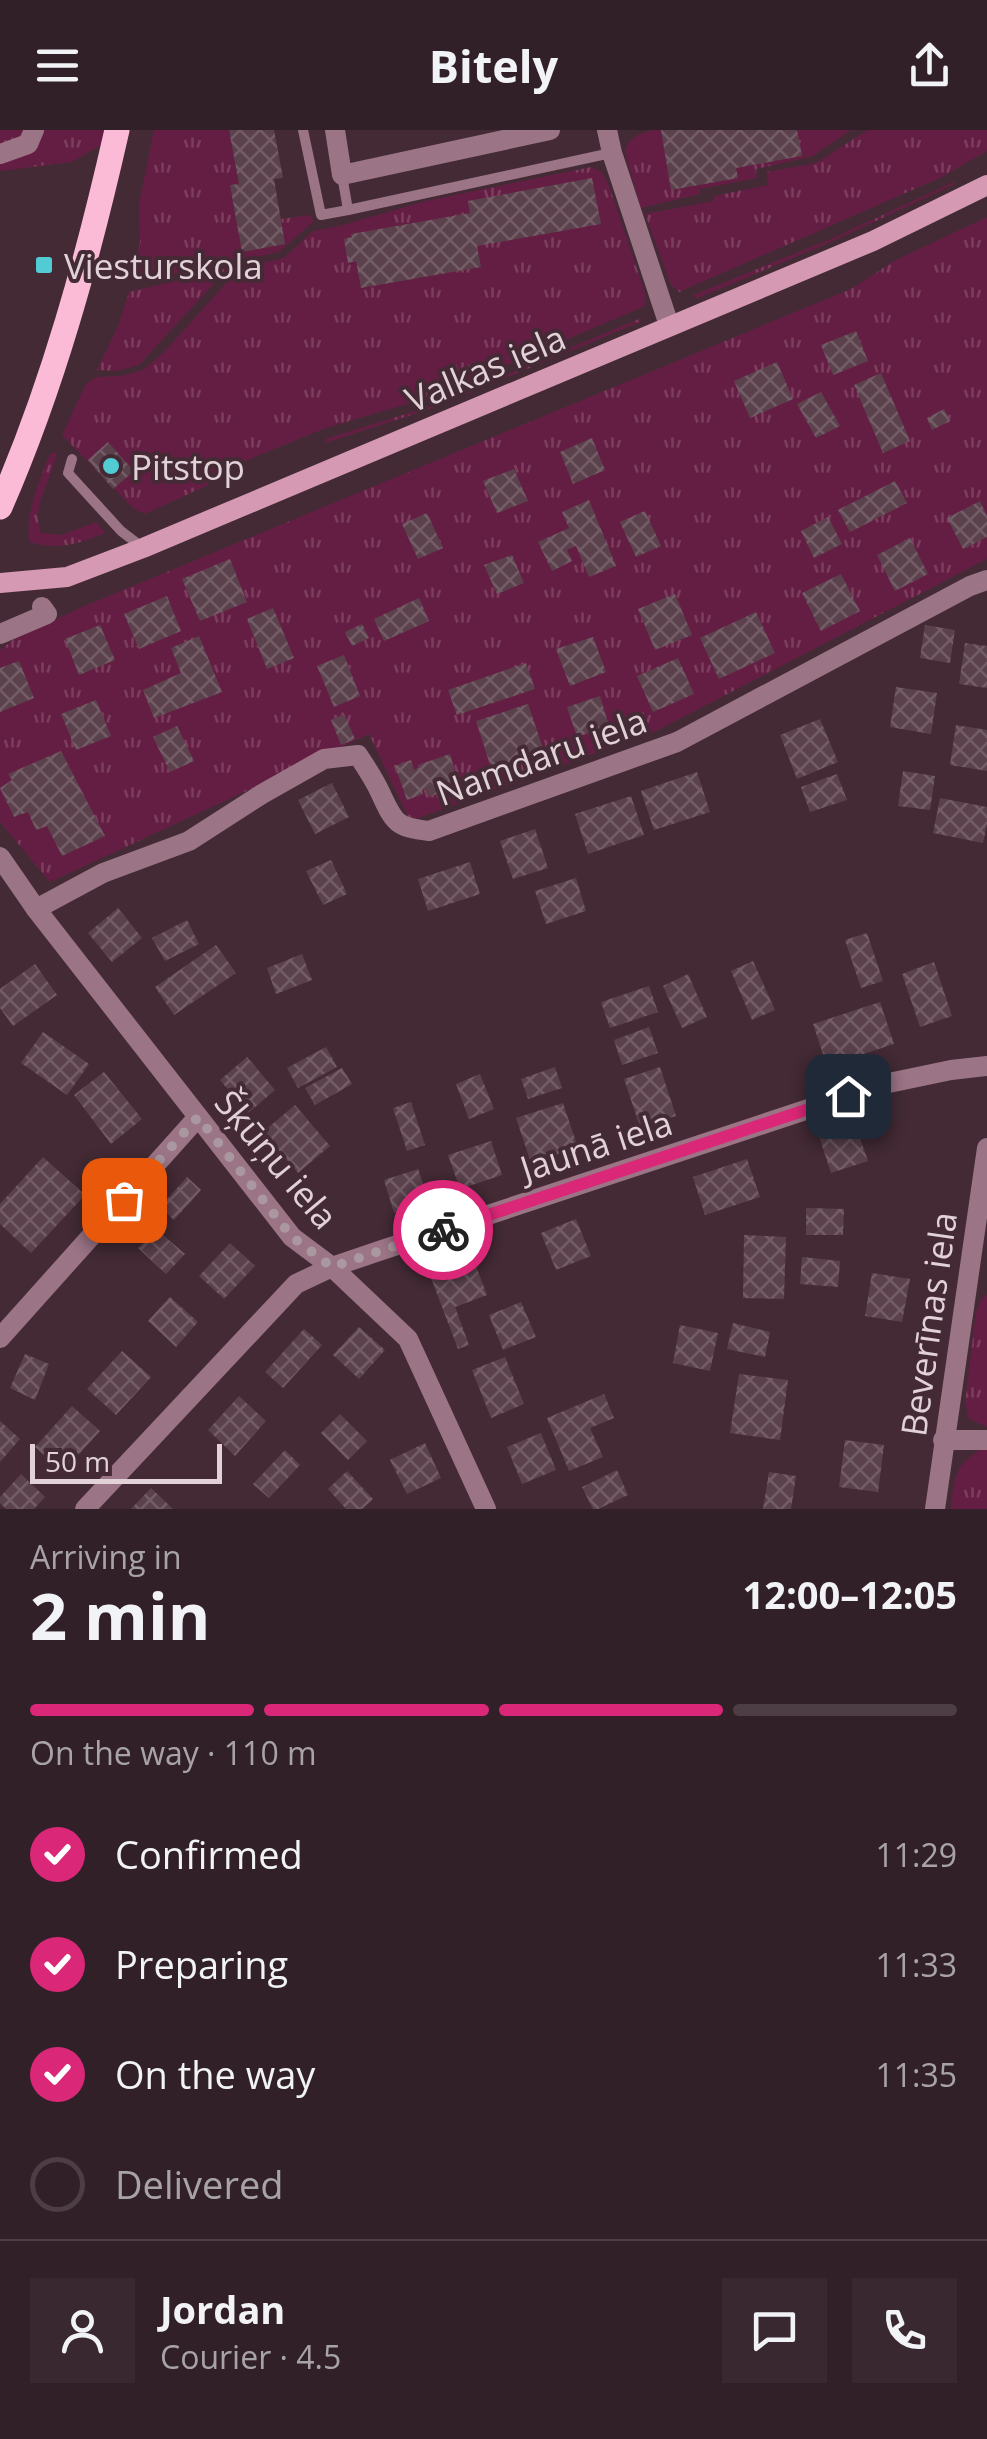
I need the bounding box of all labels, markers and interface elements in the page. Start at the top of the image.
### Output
text: Bitely [429,35,558,96]
icon: menu [30,38,85,93]
icon: share [902,38,957,93]
place label: Viesturskola [64,242,263,289]
marker: Viesturskola [33,254,55,276]
street label: Valkas iela [398,313,572,423]
place label: Pitstop [131,443,245,490]
marker: Pitstop [100,455,122,477]
street label: Namdaru iela [429,696,653,816]
pin [806,1054,891,1139]
icon: home [821,1069,876,1124]
street label: Šķūņu iela [205,1080,349,1238]
street label: Jaunā iela [511,1098,678,1193]
pin [82,1158,167,1243]
icon: bag [97,1173,152,1228]
courier [393,1180,493,1280]
icon: bike [416,1203,471,1258]
street label: Beverīnas iela [889,1209,967,1439]
scale bar [30,1439,222,1484]
text: 50 m [45,1442,110,1480]
text: Arriving in [30,1535,182,1578]
text: 12:00–12:05 [743,1568,957,1620]
text: 2 min [30,1571,210,1659]
text: On the way · 110 m [30,1731,317,1774]
icon: check [30,1827,85,1882]
text: Confirmed [115,1828,303,1880]
text: 11:29 [875,1833,957,1876]
icon: check [30,1937,85,1992]
text: Preparing [115,1938,288,1990]
text: 11:33 [875,1943,957,1986]
icon: check [30,2047,85,2102]
text: On the way [115,2048,315,2100]
text: 11:35 [875,2053,957,2096]
text: Delivered [115,2158,284,2210]
button: person [30,2278,135,2383]
button: chat [722,2278,827,2383]
button: phone [852,2278,957,2383]
text: Jordan [160,2283,285,2335]
text: Courier · 4.5 [160,2335,341,2378]

